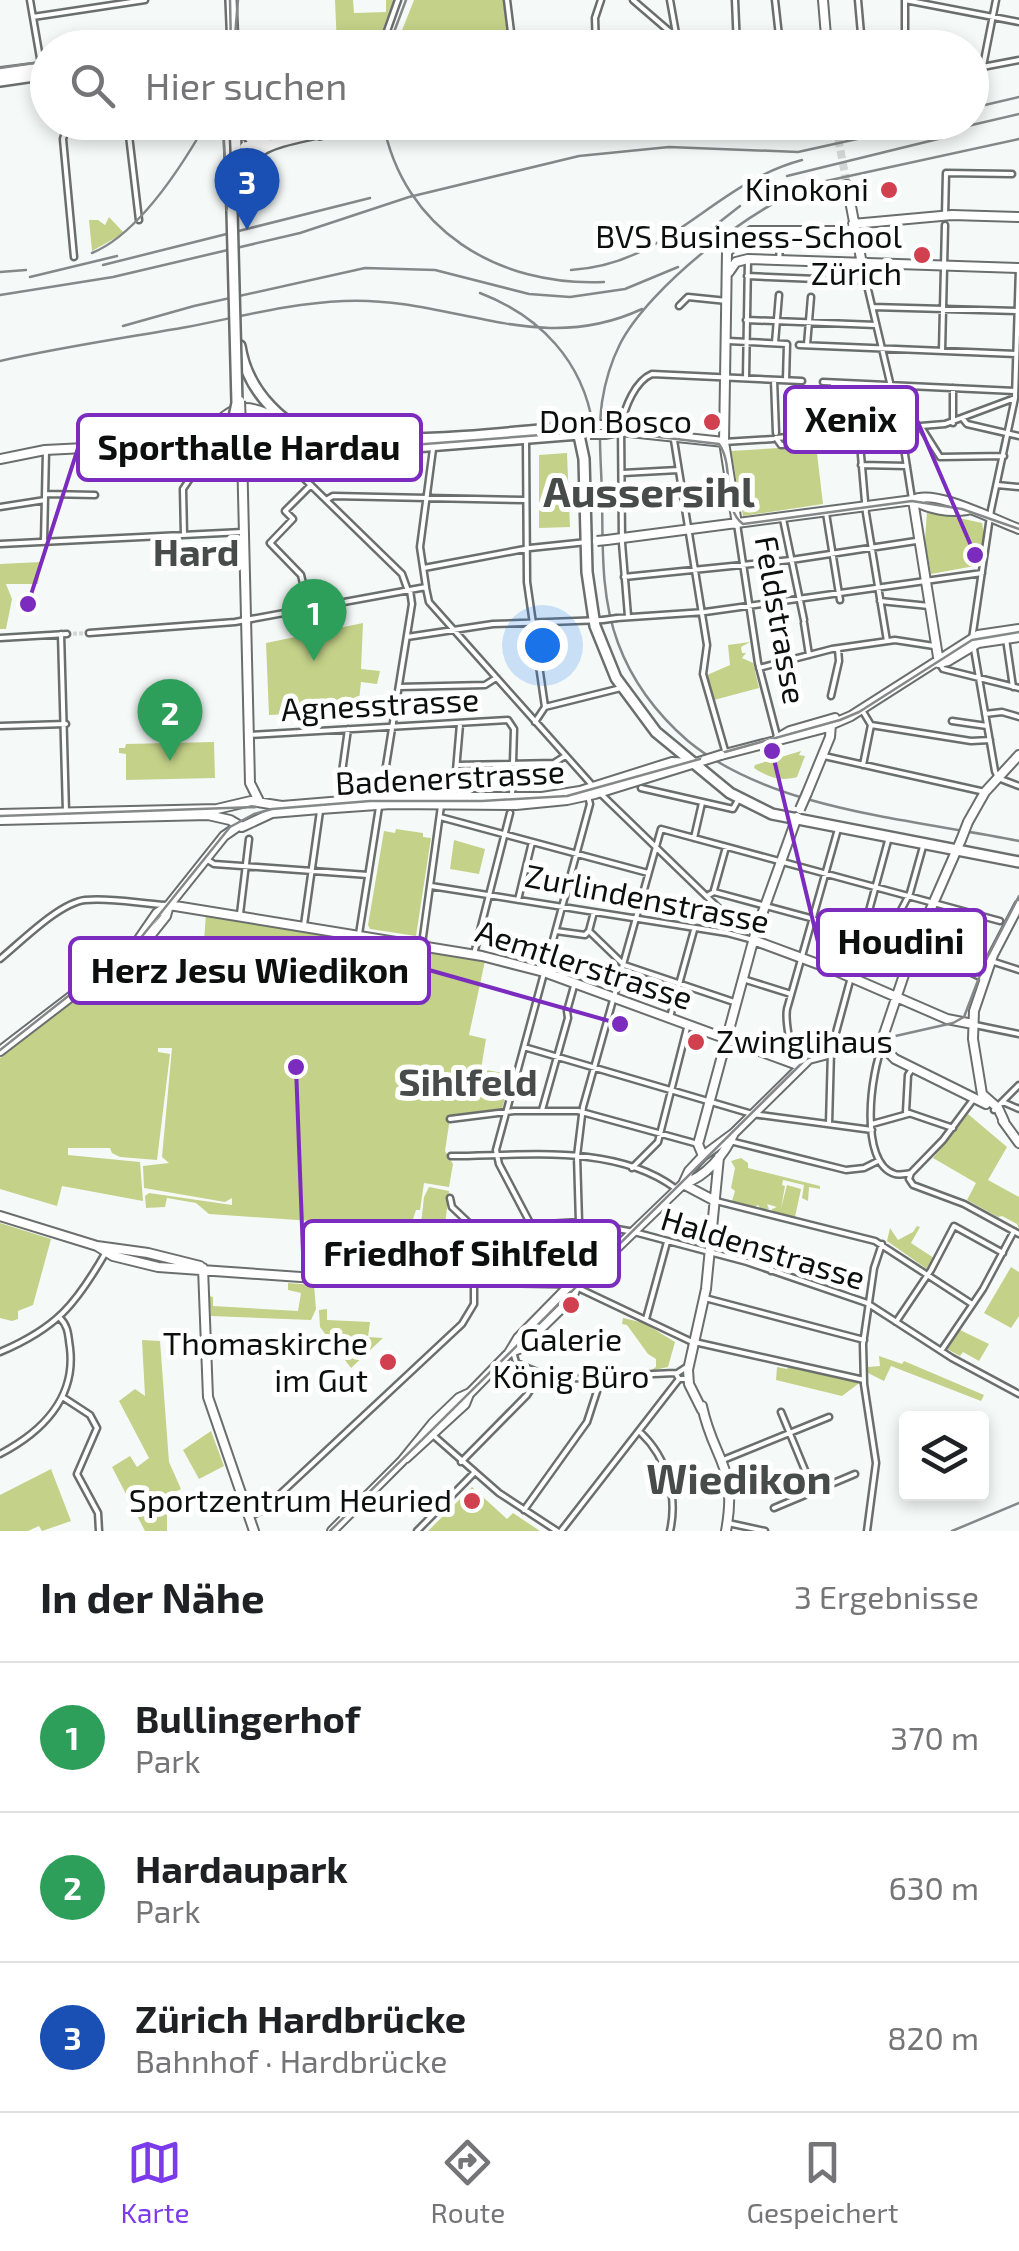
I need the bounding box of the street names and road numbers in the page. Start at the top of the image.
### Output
street label: Feldstrasse [748,532,815,707]
street label: Agnesstrasse [280,679,480,727]
street label: Badenerstrasse [334,751,566,801]
street label: Zurlindenstrasse [522,855,773,939]
street label: Aemtlerstrasse [472,910,698,1016]
street label: Haldenstrasse [657,1198,870,1296]

